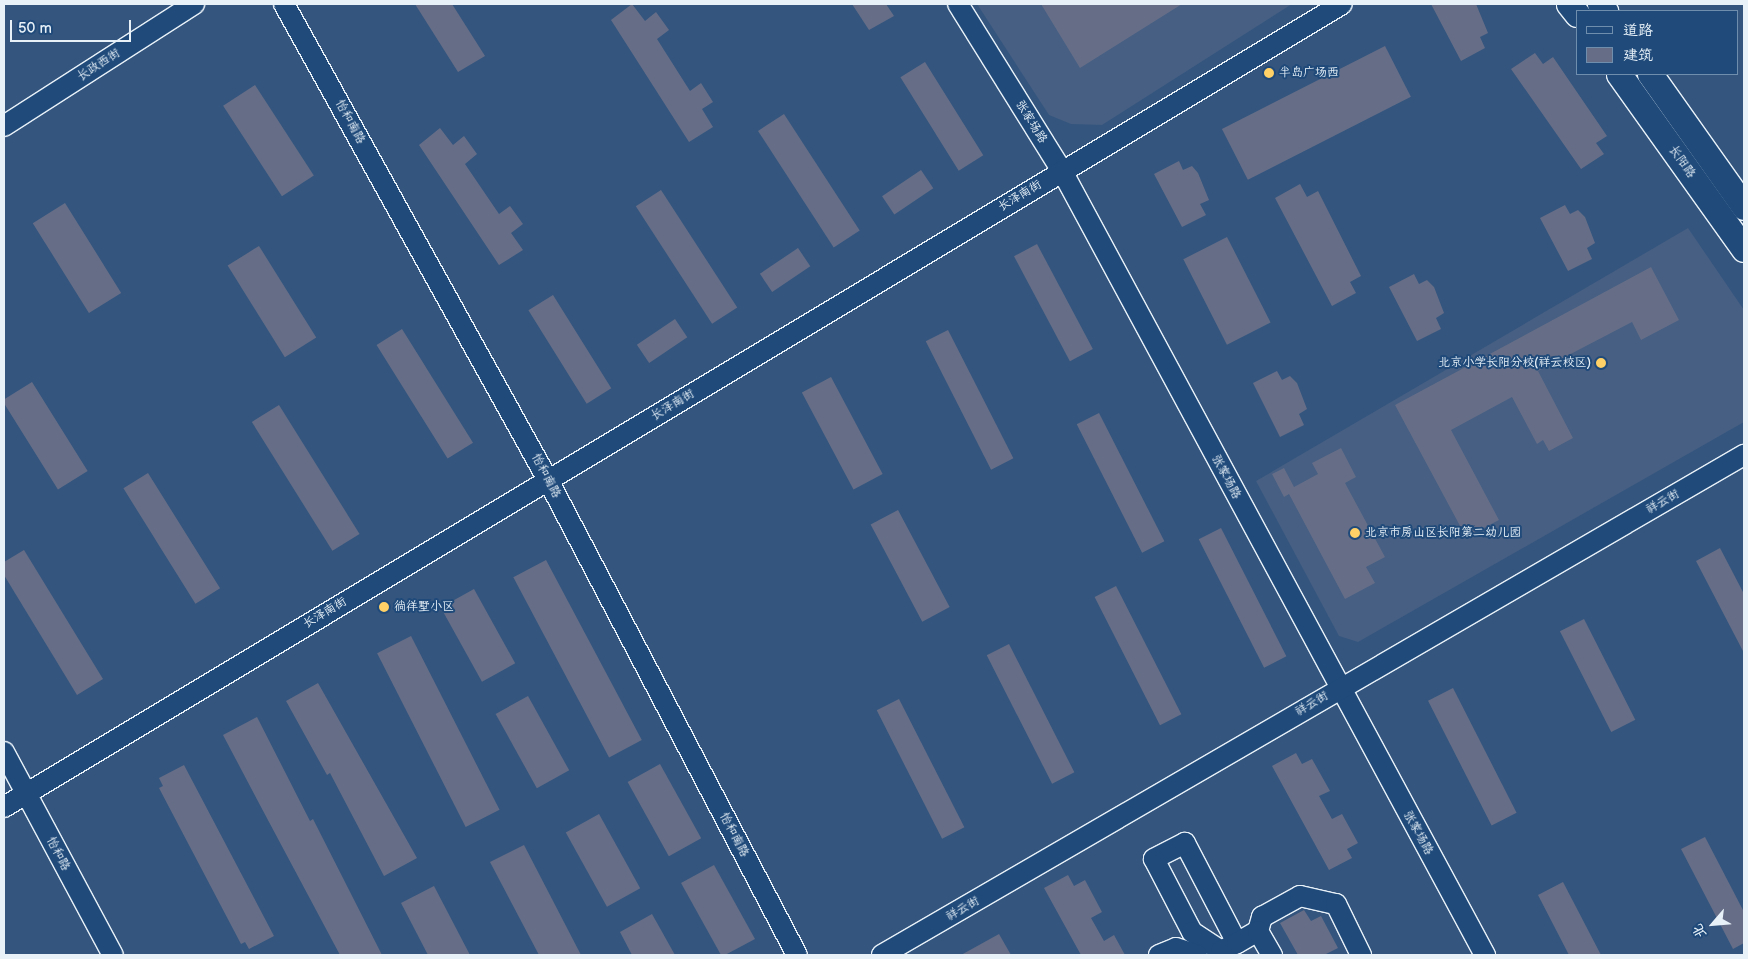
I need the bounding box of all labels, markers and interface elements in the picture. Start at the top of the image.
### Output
scale bar [12,10,134,42]
legend [1576,10,1738,75]
text: 50 m [18,19,52,38]
text: 道路 [1623,21,1653,40]
street label: 长政西街 [75,46,123,84]
text: 建筑 [1623,46,1653,65]
place label: 半岛广场西 [1279,66,1339,80]
marker: 半岛广场西 [1263,67,1275,79]
street label: 怡和南路 [332,98,368,146]
street label: 张家场路 [1012,98,1050,146]
street label: 长阳路 [1666,143,1698,181]
street label: 长泽南街 [996,177,1044,215]
place label: 北京小学长阳分校(祥云校区) [1438,356,1591,370]
marker: 北京小学长阳分校(祥云校区) [1595,357,1607,369]
street label: 长泽南街 [649,386,697,424]
street label: 怡和南路 [528,451,564,501]
street label: 张家场路 [1208,452,1244,502]
street label: 祥云街 [1644,487,1682,517]
place label: 北京市房山区长阳第二幼儿园 [1365,526,1521,540]
marker: 北京市房山区长阳第二幼儿园 [1349,527,1361,539]
street label: 长泽南街 [301,594,349,632]
place label: 徜徉墅小区 [394,600,454,614]
marker: 徜徉墅小区 [378,601,390,613]
street label: 祥云街 [1293,689,1331,719]
street label: 张家场路 [1400,809,1436,857]
street label: 怡和南路 [716,810,752,860]
street label: 怡和路 [43,835,73,873]
street label: 祥云街 [944,894,982,924]
north arrow [1688,899,1738,949]
text: 北 [1688,921,1710,941]

